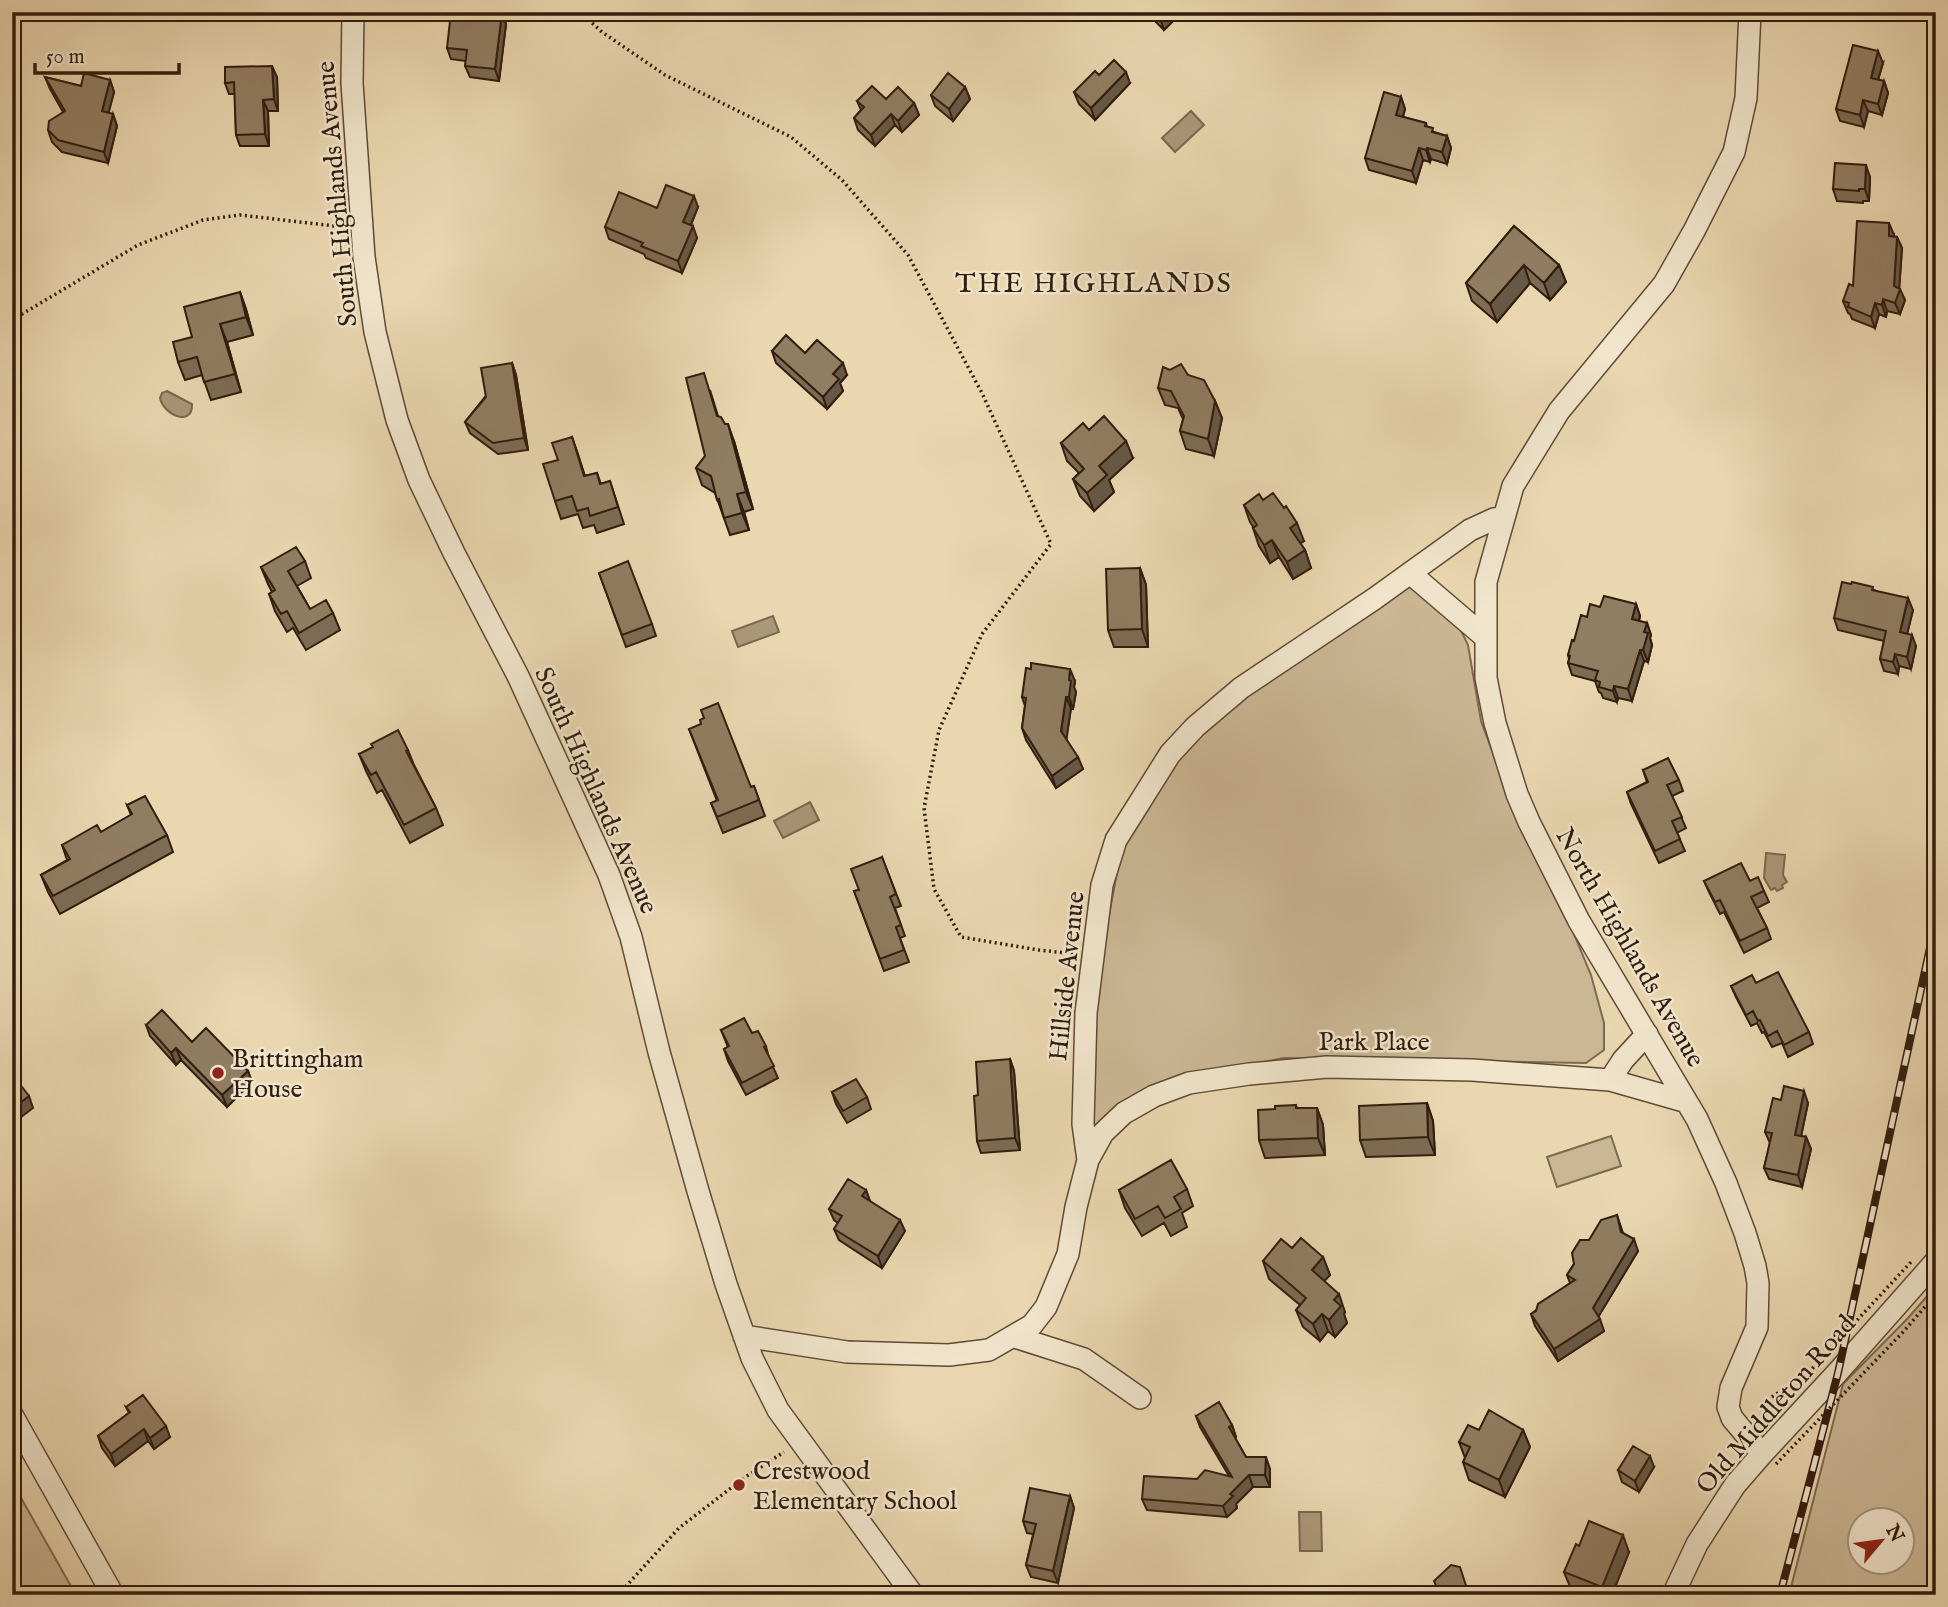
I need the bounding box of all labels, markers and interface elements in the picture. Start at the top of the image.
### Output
scale bar [35,32,178,76]
text: 50 m [46,44,85,71]
street label: South Highlands Avenue [309,60,366,328]
district label: THE HIGHLANDS [955,267,1233,302]
street label: South Highlands Avenue [526,662,665,919]
street label: North Highlands Avenue [1548,822,1712,1074]
street label: Hillside Avenue [1042,890,1093,1063]
street label: Park Place [1318,1026,1430,1059]
place label: Brittingham House [232,1043,364,1106]
marker: Brittingham House [210,1065,226,1081]
street label: Old Middleton Road [1689,1308,1863,1502]
place label: Crestwood Elementary School [753,1455,958,1518]
marker: Crestwood Elementary School [731,1477,747,1493]
north arrow [1846,1506,1916,1576]
text: N [1879,1520,1909,1547]

